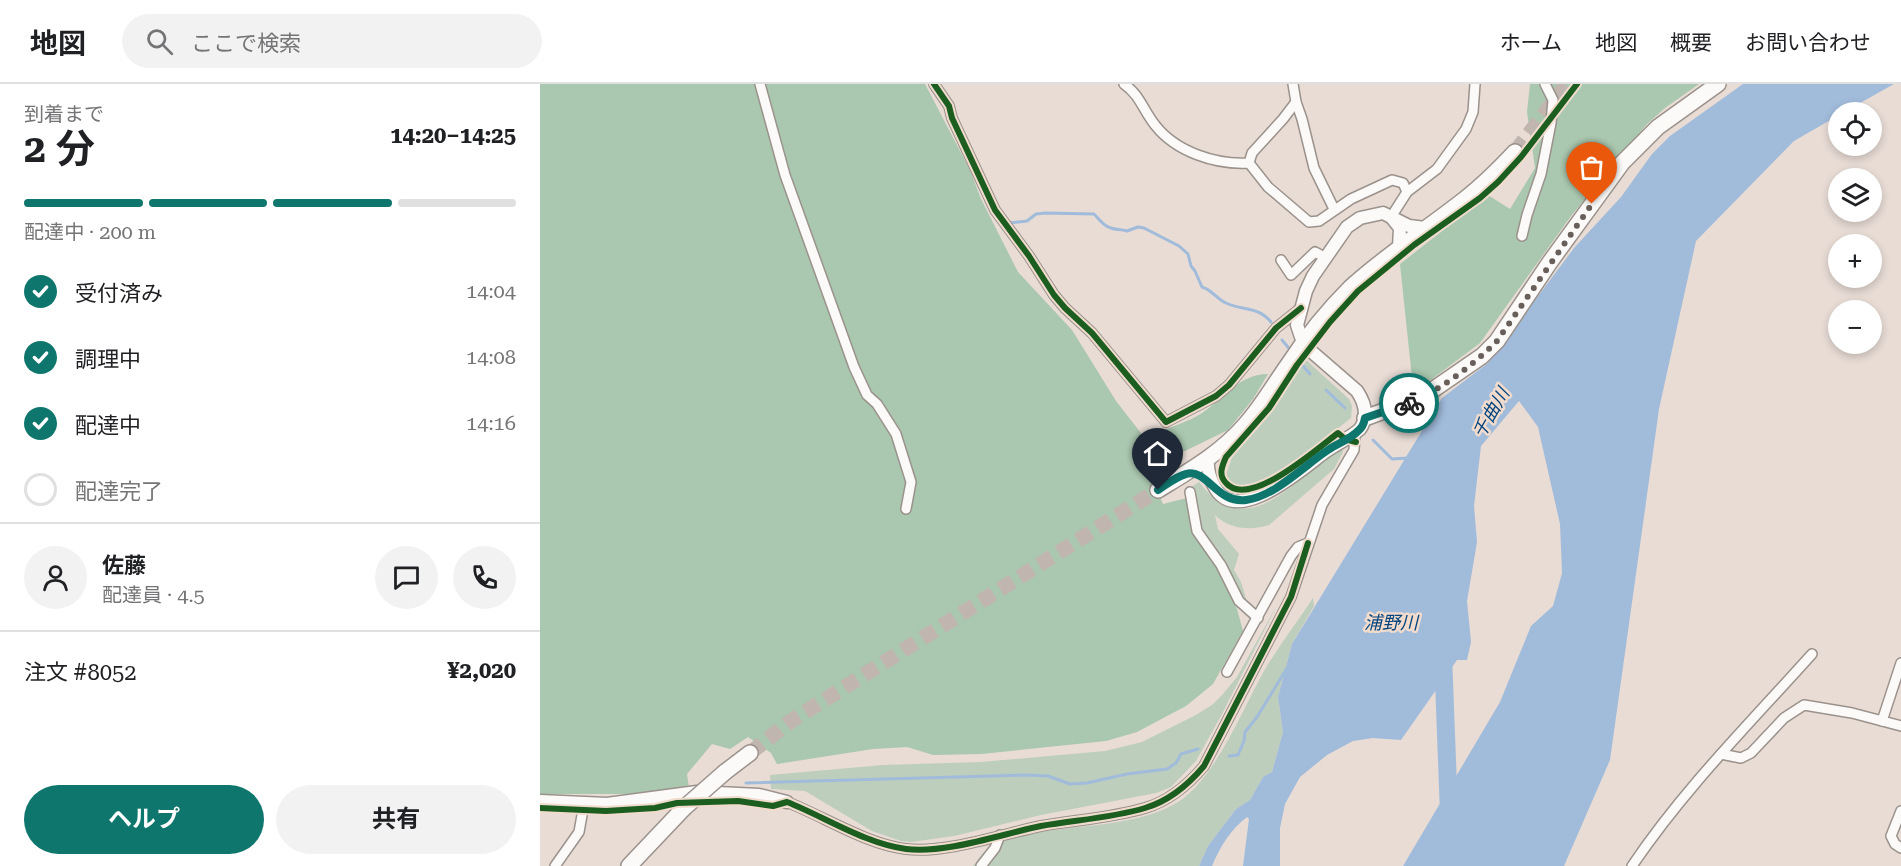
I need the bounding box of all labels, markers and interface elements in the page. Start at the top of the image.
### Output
search box [122,14,542,68]
icon: search [143,25,176,58]
text: 地図 [30,27,86,60]
text: ここで検索 [191,31,301,56]
text: ホーム [1500,31,1562,55]
text: 地図 [1595,31,1637,55]
text: 概要 [1670,31,1712,55]
text: お問い合わせ [1745,31,1871,55]
text: 到着まで [24,102,104,126]
map controls [1828,102,1882,354]
button: locate [1828,102,1882,156]
text: 14:20–14:25 [390,123,516,148]
text: 2 分 [24,126,95,172]
pin [1566,142,1617,204]
icon: bag [1575,151,1608,184]
button: layers [1828,168,1882,222]
text: 配達中 · 200 m [24,220,156,244]
button: + [1828,234,1882,288]
icon: check [24,275,57,308]
text: 14:04 [466,279,516,303]
text: 受付済み [75,281,163,306]
button: − [1828,300,1882,354]
icon: check [24,341,57,374]
text: 14:08 [466,345,516,369]
text: 調理中 [75,347,141,372]
courier [1379,373,1439,433]
water label: 千曲川 [1468,382,1514,441]
icon: bike [1393,387,1426,420]
icon: check [24,407,57,440]
text: 14:16 [466,411,516,435]
text: 配達中 [75,413,141,438]
pin [1132,428,1183,490]
icon: home [1141,437,1174,470]
text: 配達完了 [75,479,163,504]
button: person [24,546,87,609]
button: chat [375,546,438,609]
button: phone [453,546,516,609]
text: 佐藤 [102,553,146,578]
text: 配達員 · 4.5 [102,583,205,607]
water label: 浦野川 [1364,612,1420,633]
text: ¥2,020 [447,658,516,683]
text: 注文 #8052 [24,660,137,685]
button: ヘルプ [24,785,264,854]
button: 共有 [276,785,516,854]

